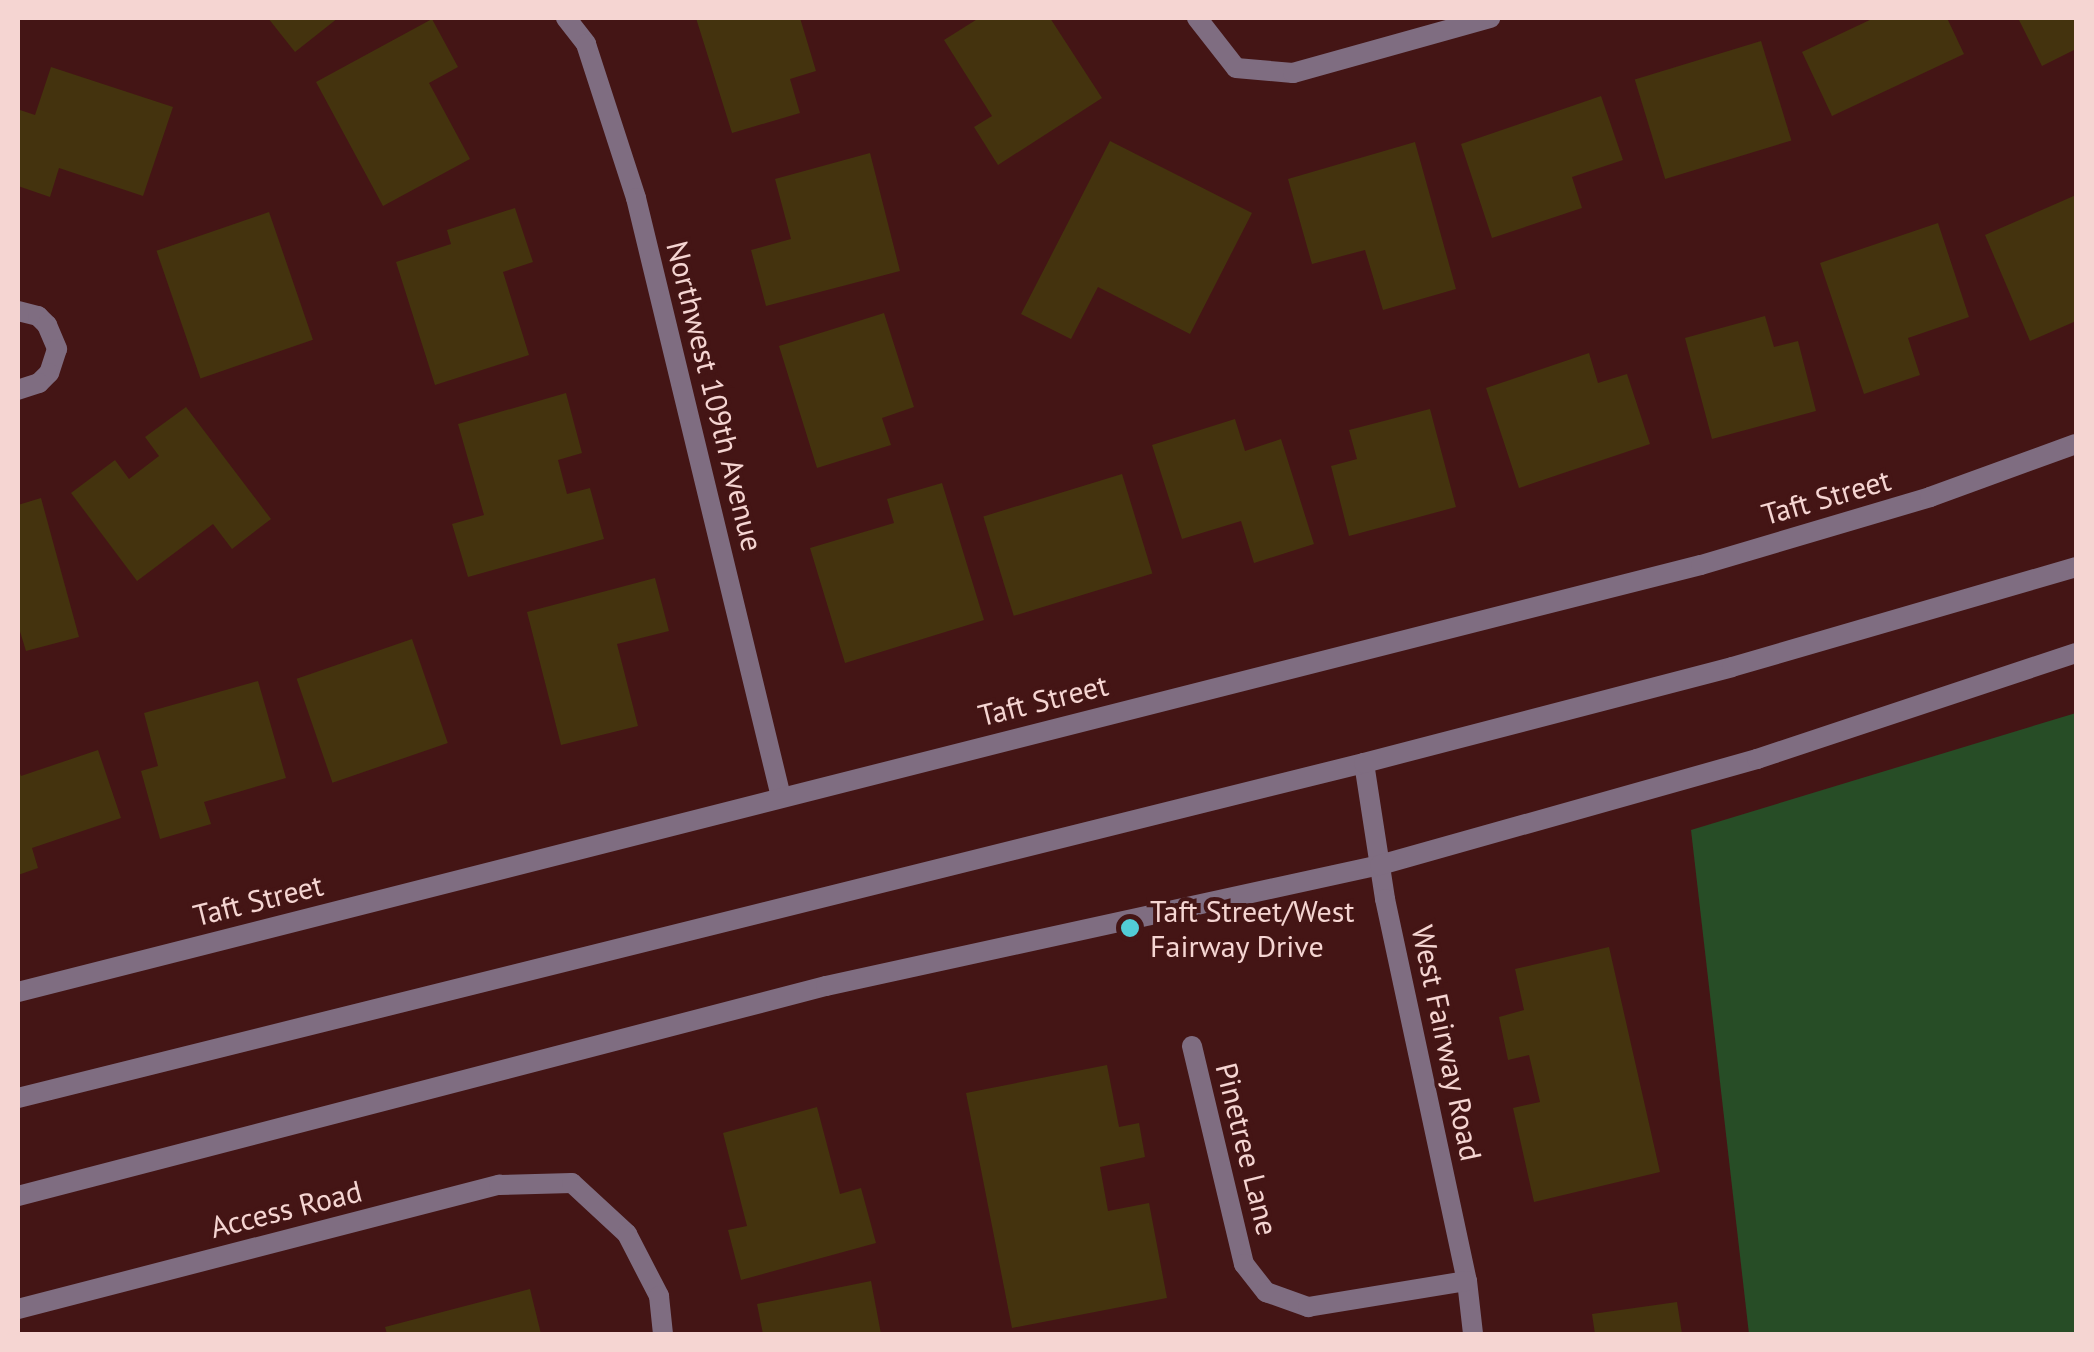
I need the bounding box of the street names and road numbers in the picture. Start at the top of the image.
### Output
street label: Northwest 109th Avenue [659,237,771,555]
street label: Taft Street [1757,461,1895,533]
street label: Taft Street [974,667,1112,733]
street label: Taft Street [189,867,327,933]
street label: West Fairway Road [1404,922,1490,1164]
street label: Pinetree Lane [1208,1059,1286,1239]
street label: Access Road [207,1173,365,1245]

